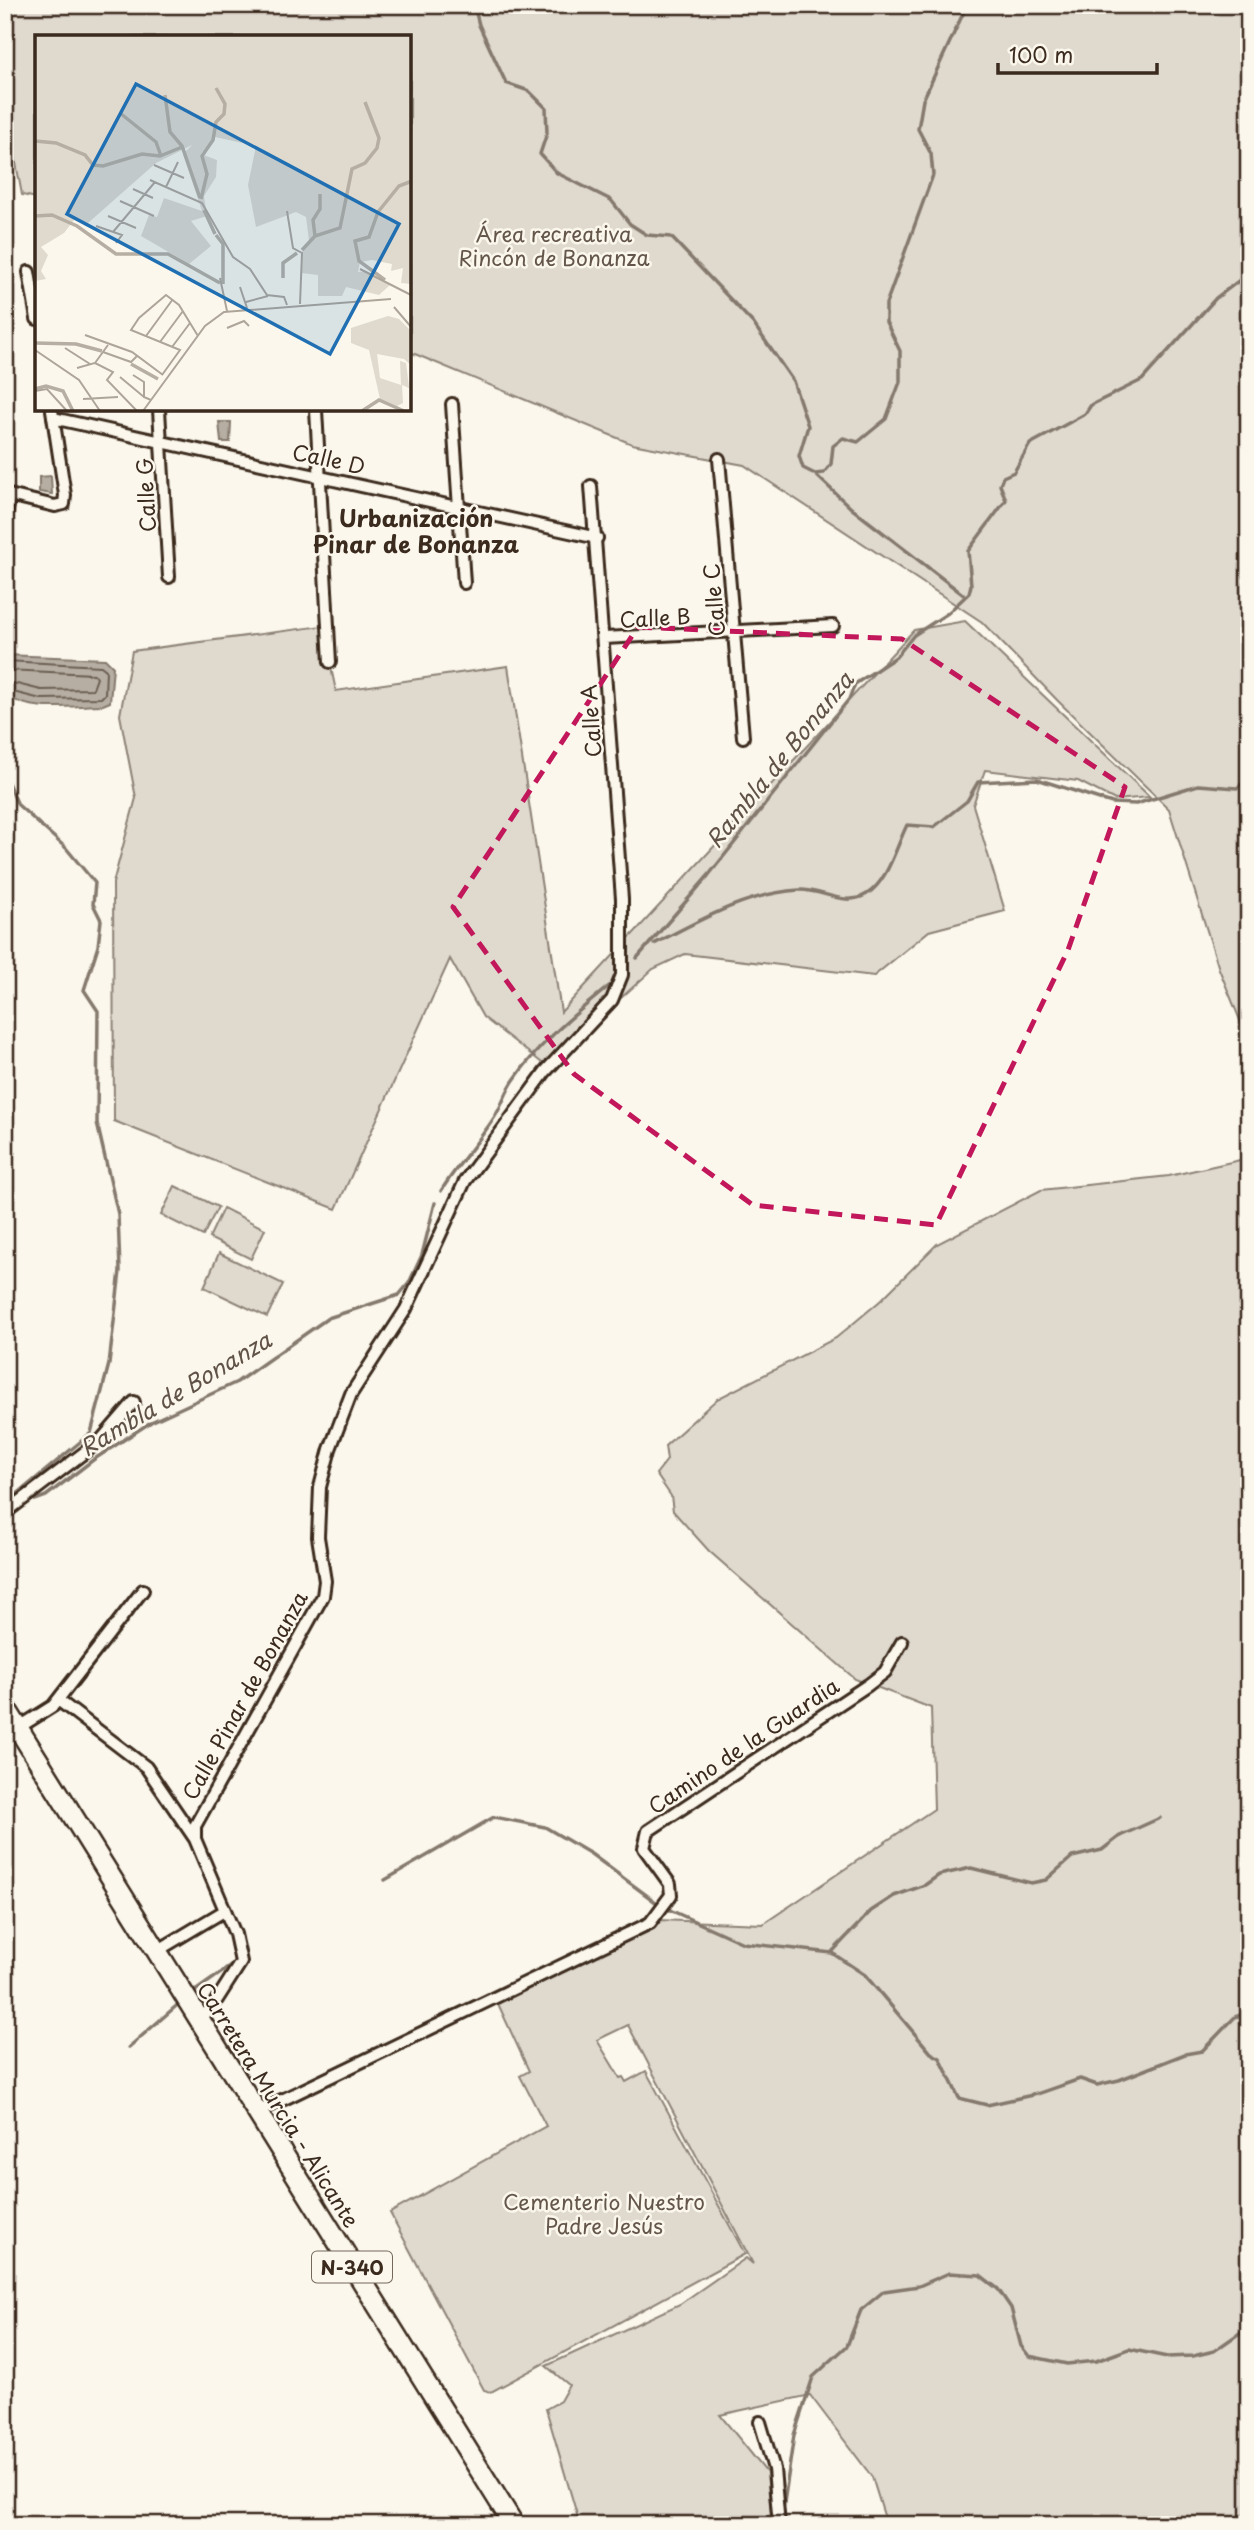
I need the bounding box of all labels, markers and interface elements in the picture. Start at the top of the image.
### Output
scale bar [998,32,1158,76]
inset map [35,35,411,411]
text: 100 m [1009,38,1073,70]
park label: Área recreativa Rincón de Bonanza [458,217,650,273]
street label: Calle D [290,435,368,481]
street label: Calle G [127,457,163,533]
district label: Urbanización Pinar de Bonanza [313,500,520,561]
street label: Calle C [694,562,732,638]
street label: Calle B [619,599,691,635]
water label: Rambla de Bonanza [697,663,862,855]
street label: Calle A [571,683,609,759]
water label: Rambla de Bonanza [73,1322,278,1464]
street label: Calle Pinar de Bonanza [173,1585,315,1805]
street label: Camino de la Guardia [641,1669,846,1821]
street label: Carretera Murcia - Alicante [190,1975,368,2233]
park label: Cementerio Nuestro Padre Jesús [503,2185,705,2241]
road number: N-340 [312,2252,392,2282]

